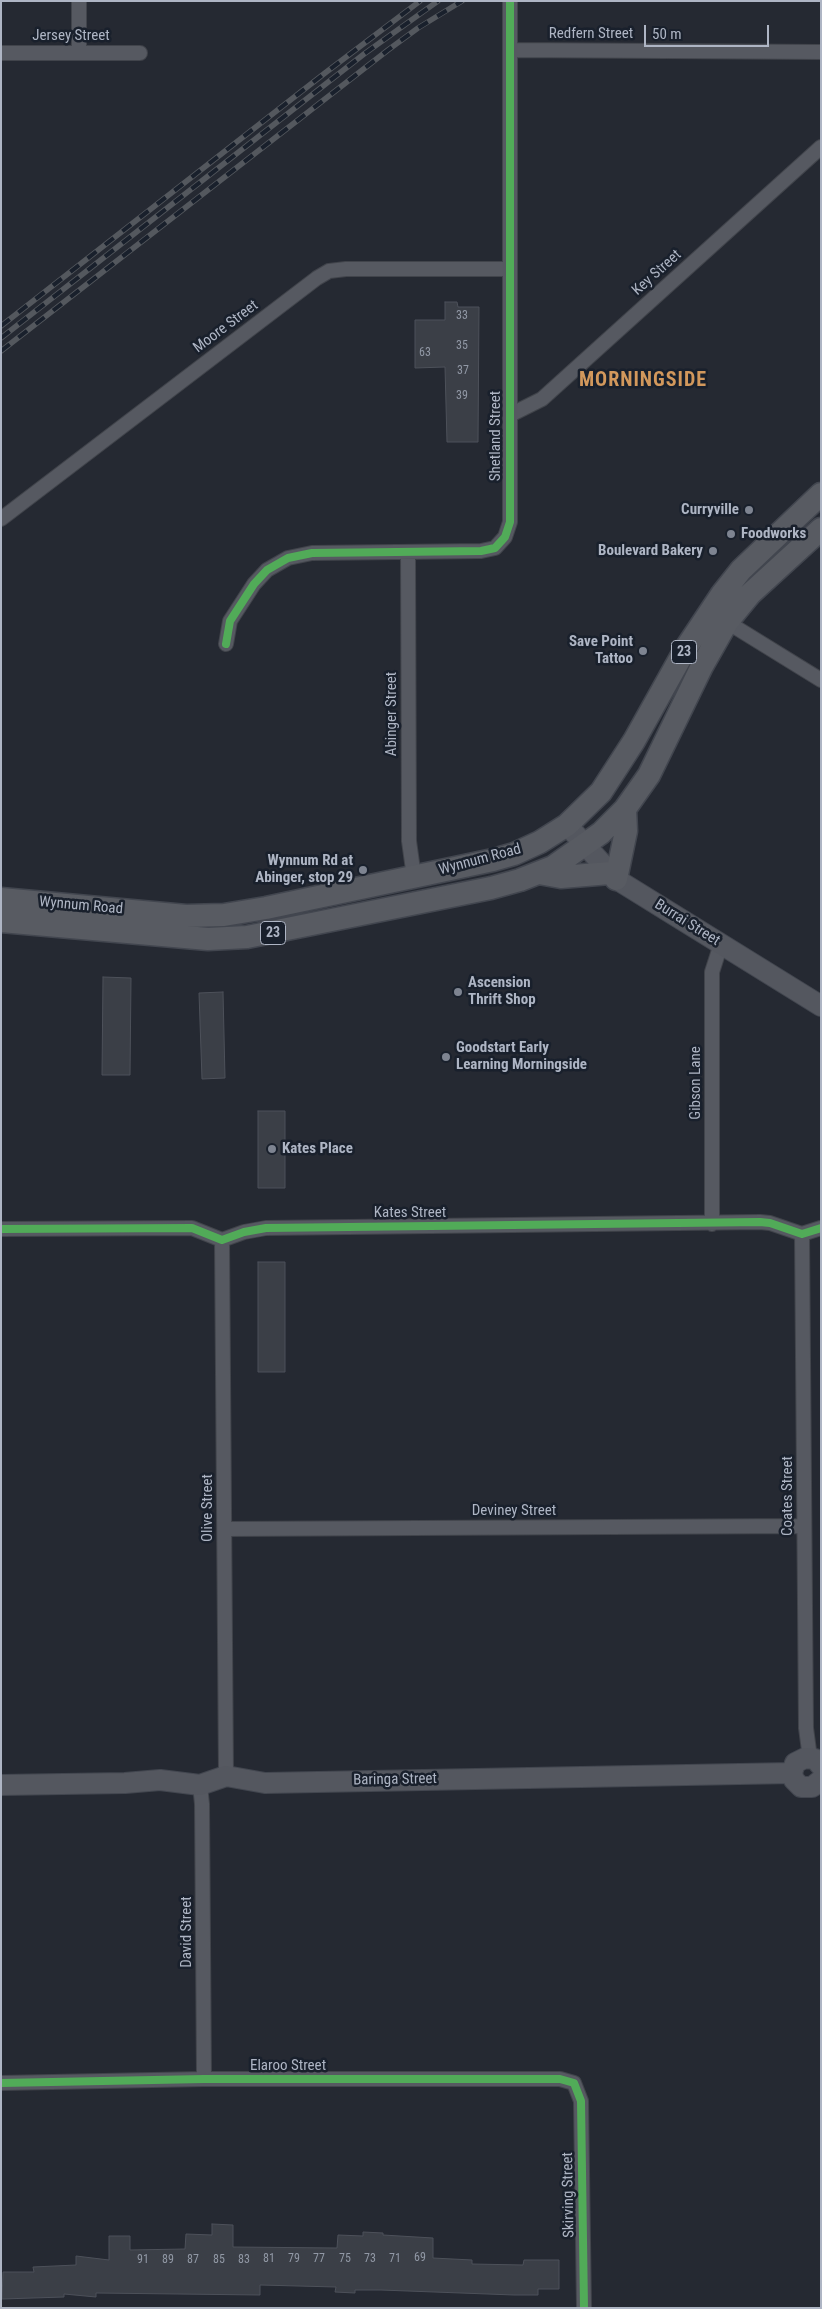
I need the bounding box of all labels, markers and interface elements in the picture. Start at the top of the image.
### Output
scale bar [647,15,772,47]
street label: Redfern Street [549,25,633,43]
text: 50 m [652,25,682,43]
street label: Jersey Street [32,27,110,45]
street label: Key Street [629,246,685,300]
street label: Moore Street [190,297,262,357]
house number: 33 [456,309,468,323]
house number: 35 [456,339,468,353]
house number: 63 [419,346,431,360]
house number: 37 [457,364,469,378]
district label: MORNINGSIDE [578,369,708,393]
house number: 39 [456,389,468,403]
street label: Shetland Street [487,391,505,481]
place label: Curryville [681,501,739,519]
marker: Curryville [743,504,755,516]
place label: Foodworks [741,525,806,543]
marker: Foodworks [725,528,737,540]
place label: Boulevard Bakery [598,542,703,560]
marker: Boulevard Bakery [707,545,719,557]
place label: Save Point Tattoo [569,633,633,668]
road number: 23 [672,640,696,664]
marker: Save Point Tattoo [637,645,649,657]
street label: Abinger Street [383,672,401,756]
street label: Wynnum Road [437,840,523,880]
place label: Wynnum Rd at Abinger, stop 29 [255,852,353,887]
marker: Wynnum Rd at Abinger, stop 29 [357,864,369,876]
street label: Wynnum Road [38,893,124,919]
street label: Burrai Street [651,896,723,950]
road number: 23 [260,921,286,944]
place label: Ascension Thrift Shop [468,974,536,1009]
marker: Ascension Thrift Shop [452,986,464,998]
place label: Goodstart Early Learning Morningside [456,1039,587,1074]
street label: Gibson Lane [687,1046,705,1120]
marker: Goodstart Early Learning Morningside [440,1051,452,1063]
place label: Kates Place [282,1140,353,1158]
marker: Kates Place [266,1143,278,1155]
street label: Kates Street [374,1204,446,1222]
street label: Coates Street [779,1456,797,1536]
street label: Olive Street [199,1474,217,1542]
street label: Deviney Street [472,1502,556,1520]
street label: Baringa Street [353,1770,437,1790]
street label: David Street [178,1896,196,1968]
street label: Elaroo Street [250,2057,326,2075]
street label: Skirving Street [559,2152,579,2238]
house number: 69 [414,2251,426,2265]
house number: 81 [263,2252,275,2266]
house number: 79 [288,2252,300,2266]
house number: 77 [313,2252,325,2266]
house number: 75 [339,2252,351,2266]
house number: 73 [364,2252,376,2266]
house number: 71 [389,2252,401,2266]
house number: 91 [137,2253,149,2267]
house number: 89 [162,2253,174,2267]
house number: 87 [187,2253,199,2267]
house number: 85 [213,2253,225,2267]
house number: 83 [238,2253,250,2267]

